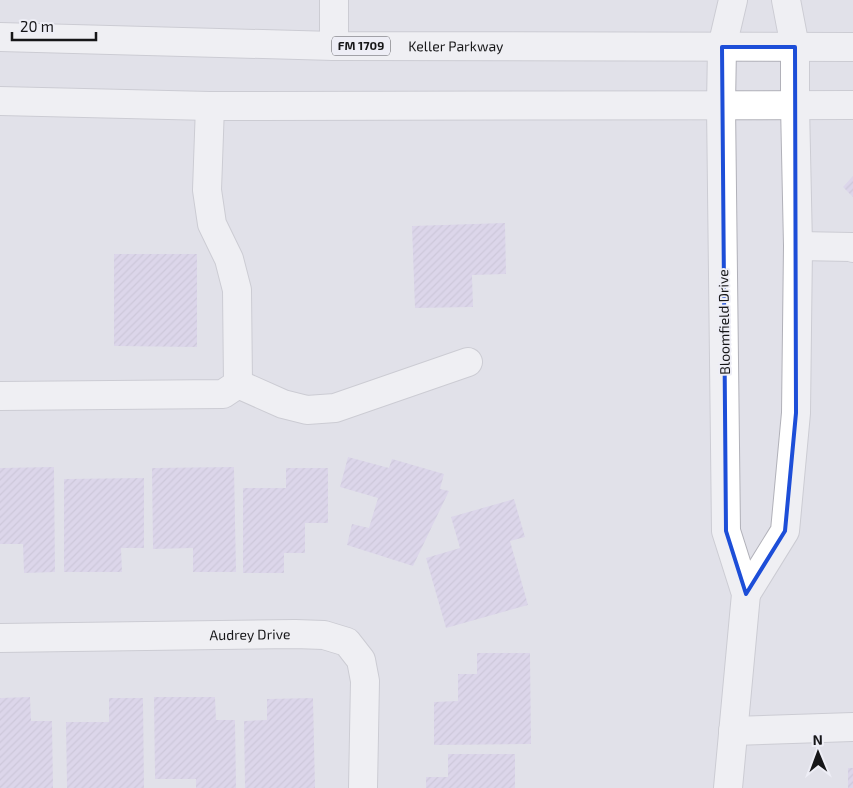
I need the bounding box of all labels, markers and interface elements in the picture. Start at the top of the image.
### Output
scale bar [12,10,96,42]
text: 20 m [20,17,54,35]
road number: FM 1709 [332,36,390,56]
street label: Keller Parkway [408,37,504,54]
street label: Bloomfield Drive [714,269,733,375]
street label: Audrey Drive [209,625,291,643]
north arrow [793,728,843,778]
text: N [813,731,823,748]

